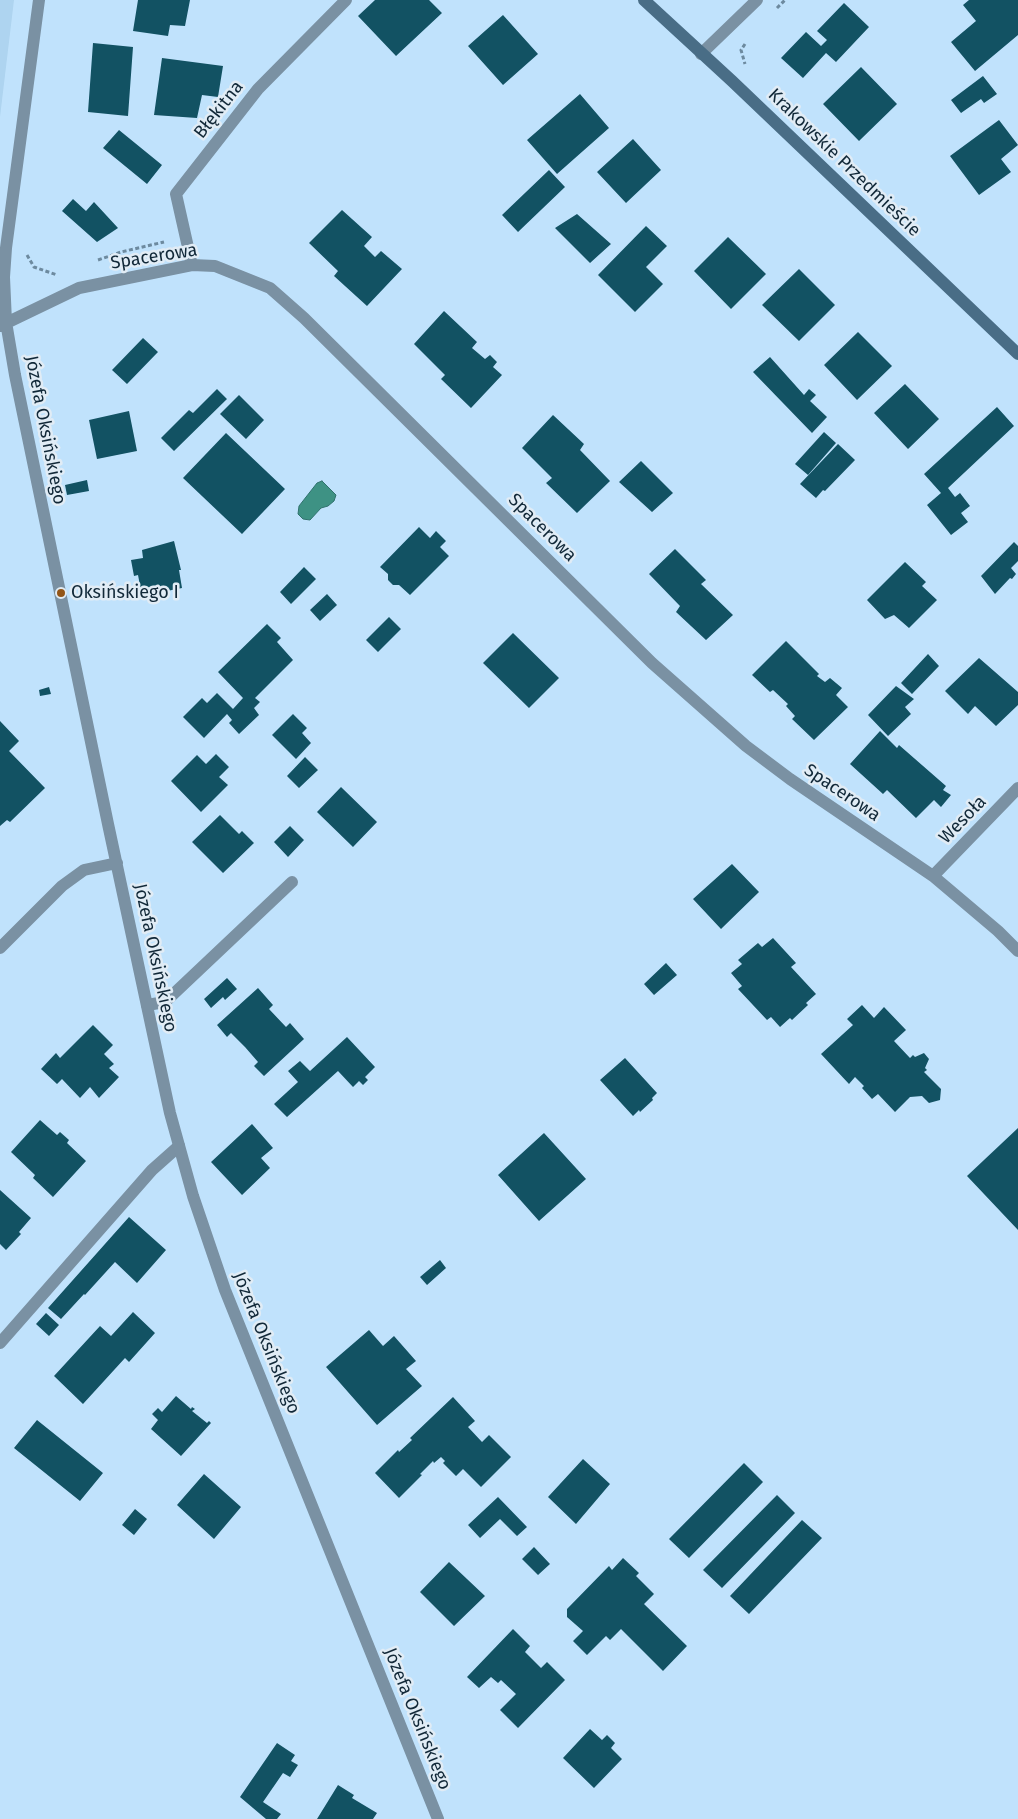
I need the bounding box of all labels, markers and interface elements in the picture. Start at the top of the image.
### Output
street label: Błękitna [190,77,248,143]
street label: Krakowskie Przedmieście [763,84,925,242]
street label: Spacerowa [109,239,199,275]
street label: Józefa Oksińskiego [20,354,70,506]
street label: Spacerowa [503,489,581,567]
place label: Oksińskiego I [71,582,179,604]
marker: Oksińskiego I [55,587,67,599]
street label: Spacerowa [800,760,884,826]
street label: Wesoła [935,791,991,849]
street label: Józefa Oksińskiego [129,882,181,1034]
street label: Józefa Oksińskiego [228,1269,304,1417]
street label: Józefa Oksińskiego [379,1645,455,1793]

